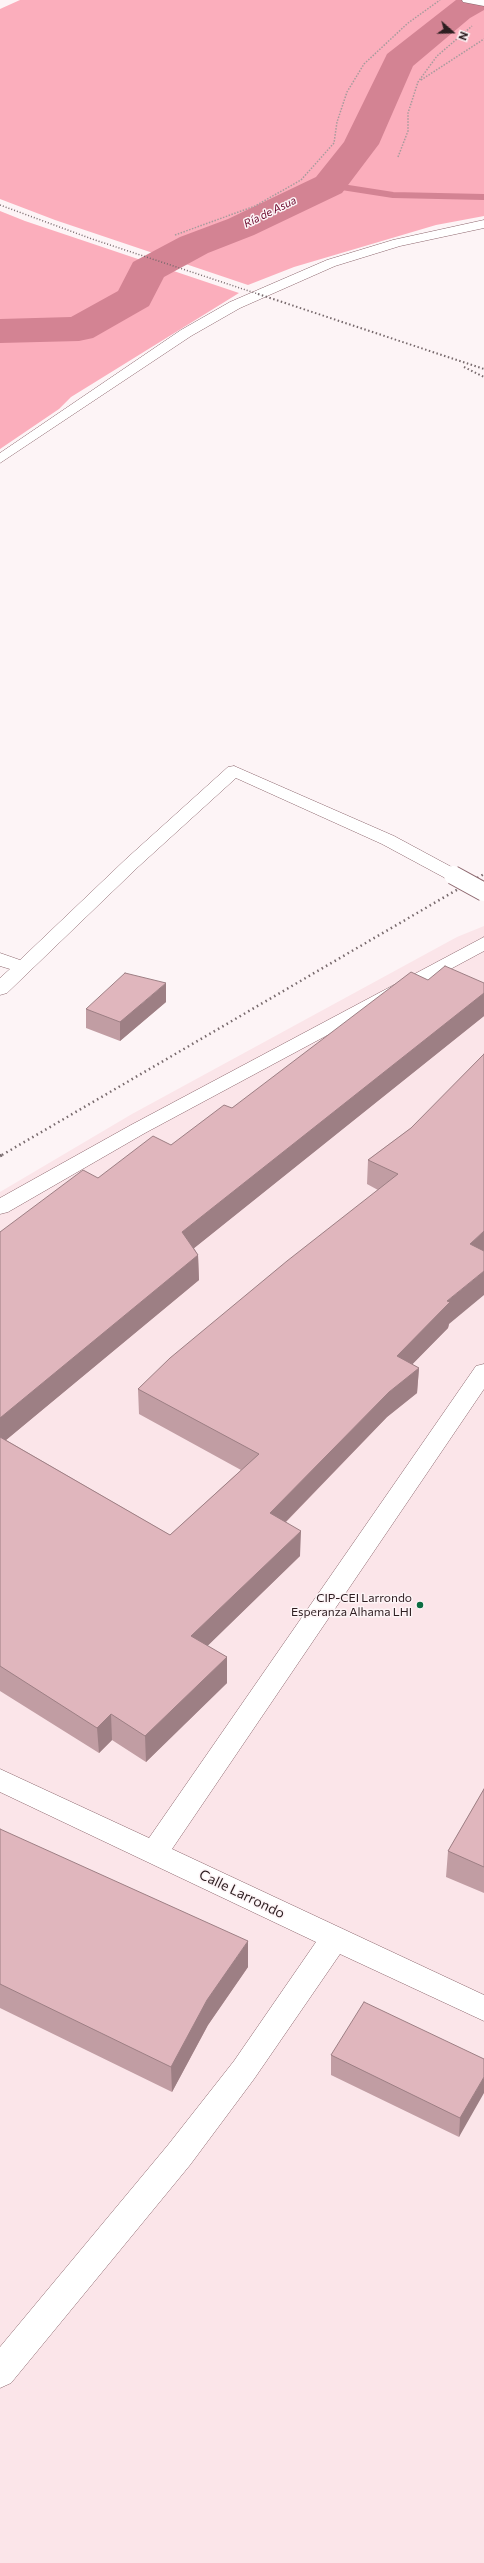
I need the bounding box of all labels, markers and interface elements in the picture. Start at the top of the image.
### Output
north arrow [432,12,472,52]
text: N [456,30,471,42]
water label: Ría de Asua [242,194,298,230]
place label: CIP-CEI Larrondo Esperanza Alhama LHI [291,1591,412,1619]
marker: CIP-CEI Larrondo Esperanza Alhama LHI [415,1600,425,1610]
street label: Calle Larrondo [196,1866,288,1922]

